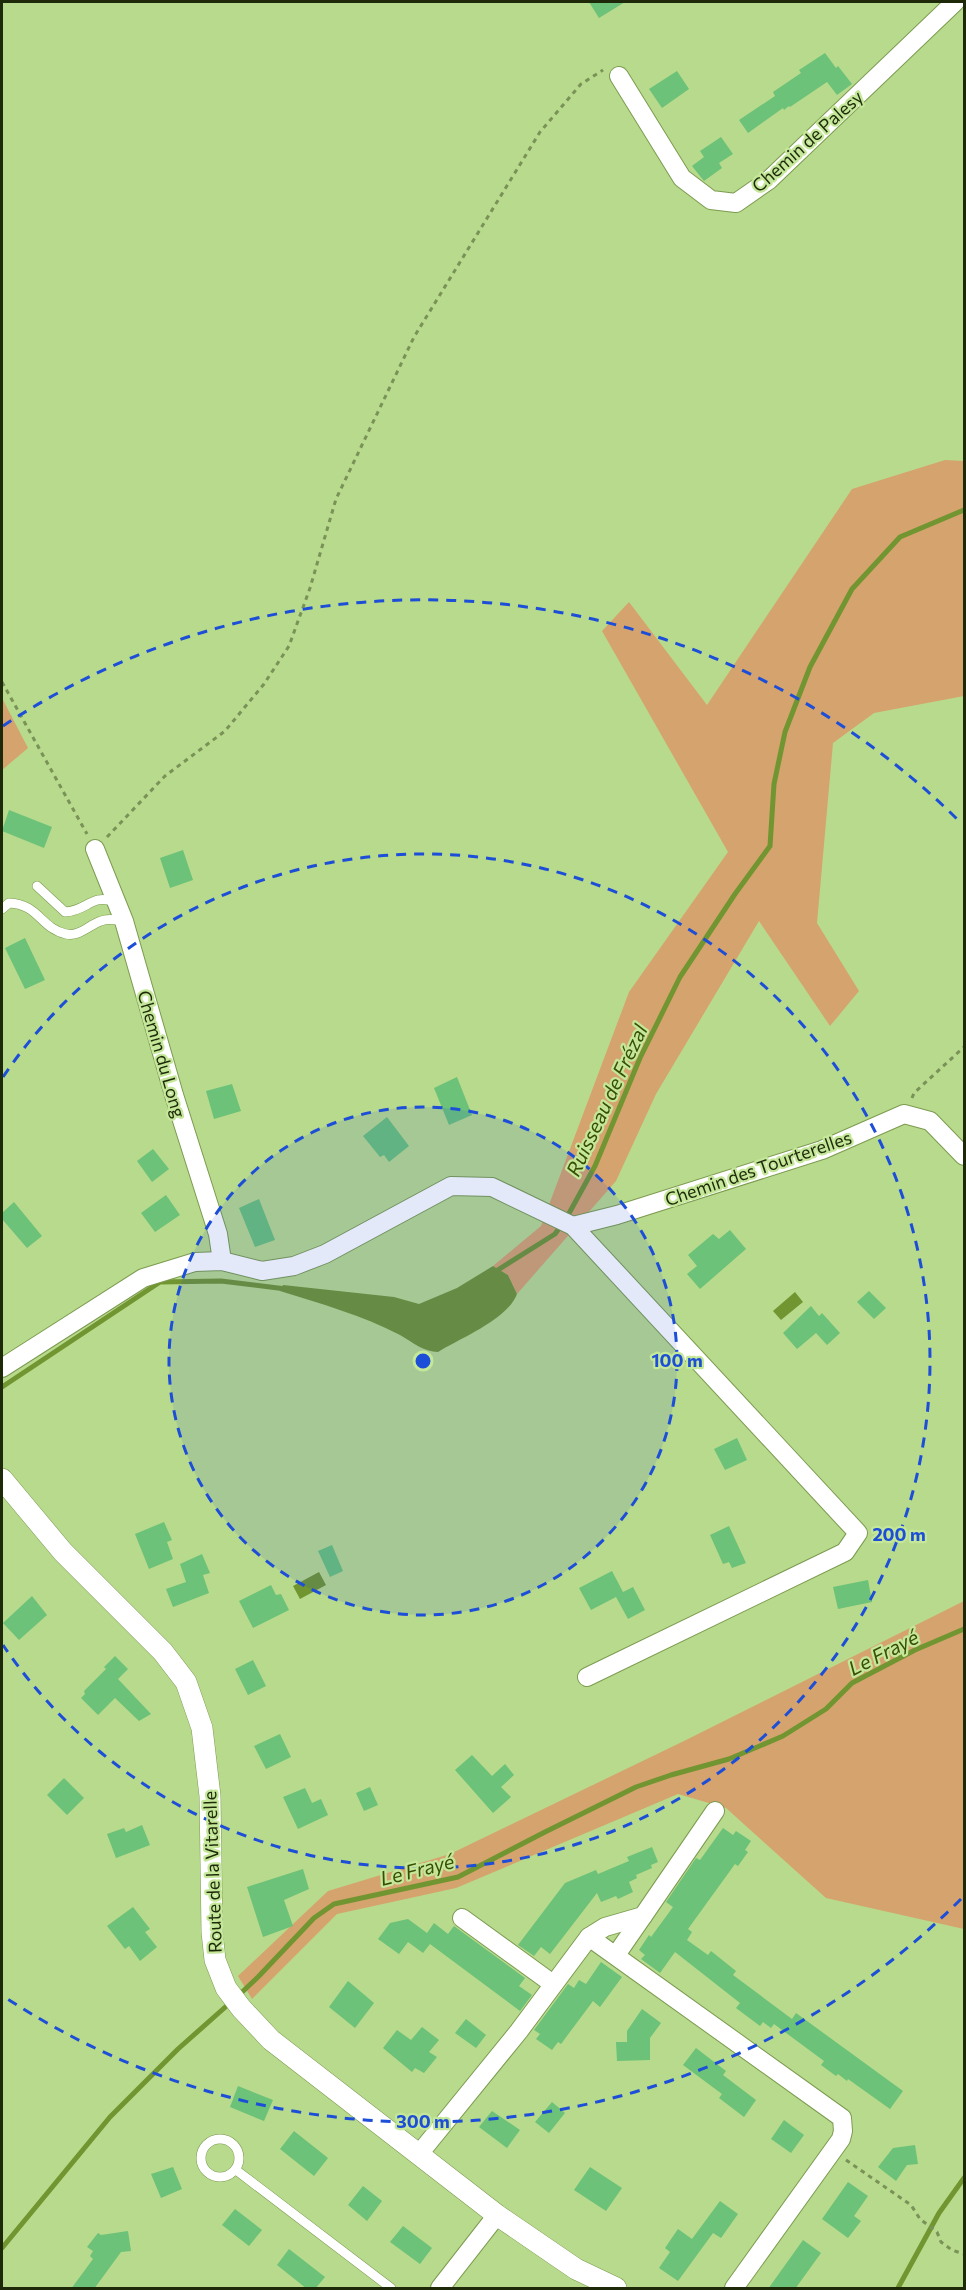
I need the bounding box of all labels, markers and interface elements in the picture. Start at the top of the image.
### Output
street label: Chemin de Palesy [747,85,867,197]
street label: Chemin du Long [133,988,191,1120]
water label: Ruisseau de Frézal [560,1020,652,1180]
street label: Chemin des Tourterelles [662,1126,854,1210]
text: 100 m [651,1349,703,1371]
centre of rings [413,1351,433,1371]
text: 200 m [872,1523,926,1545]
water label: Le Frayé [844,1624,922,1680]
street label: Route de la Vitarelle [198,1791,226,1953]
water label: Le Frayé [377,1848,457,1890]
text: 300 m [396,2110,450,2132]

